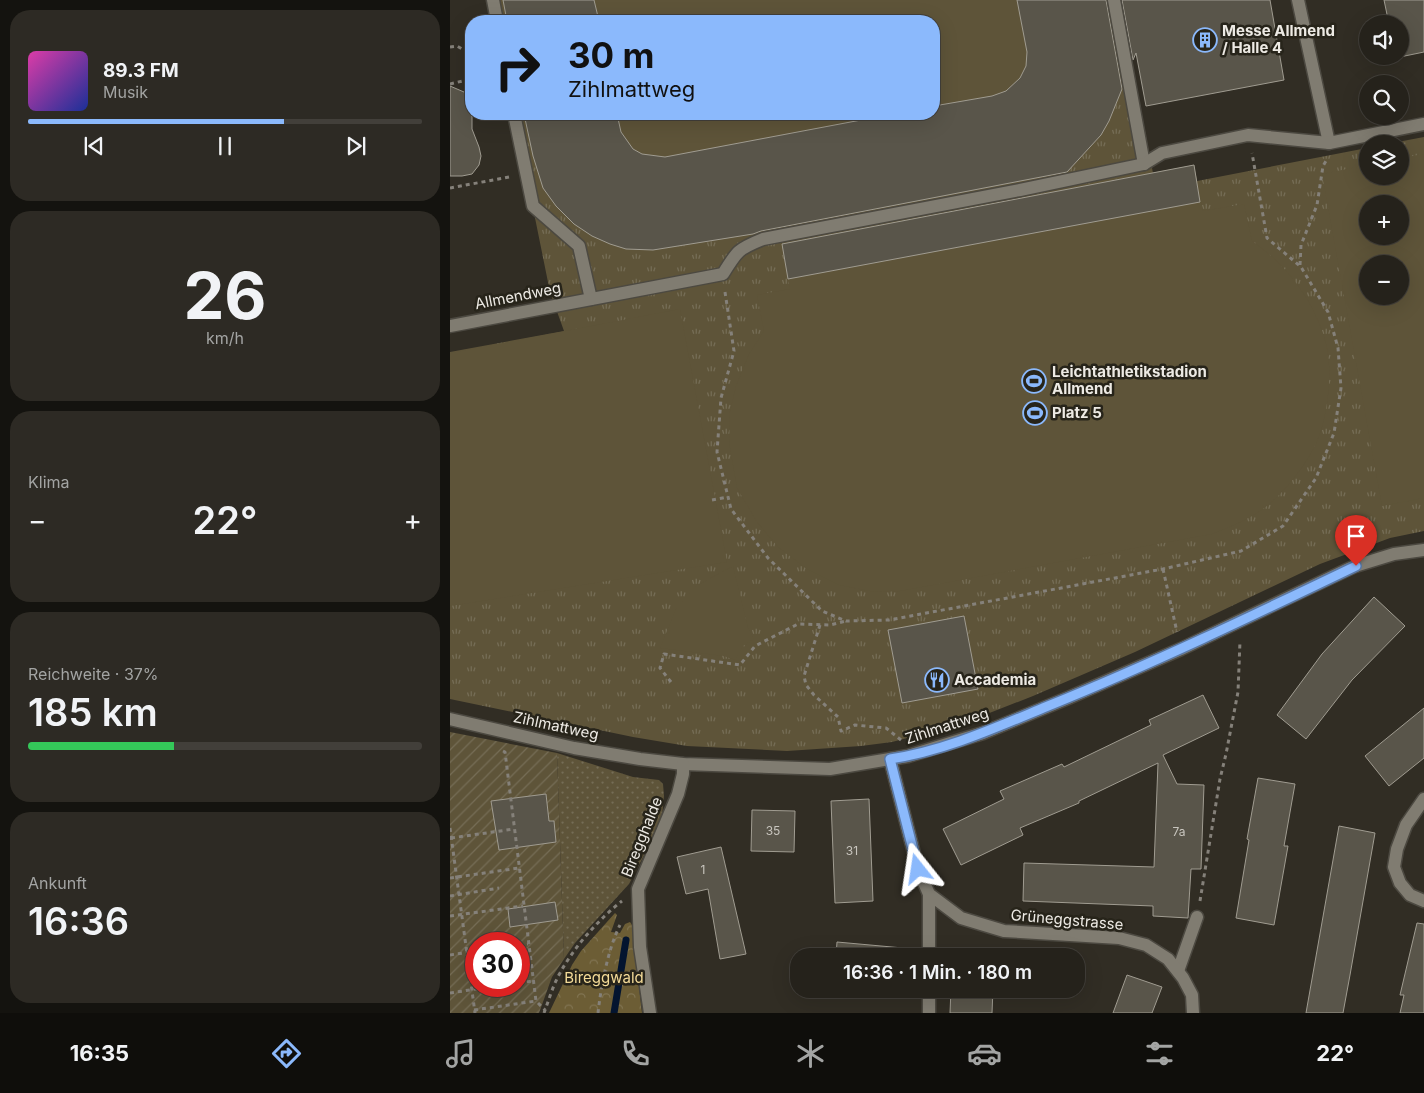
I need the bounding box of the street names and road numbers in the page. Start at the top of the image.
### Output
street label: Allmendweg [473,278,563,313]
street label: Zihlmattweg [903,703,991,748]
street label: Zihlmattweg [512,707,601,744]
street label: Biregghalde [617,794,666,880]
street label: Grüneggstrasse [1010,905,1124,934]

